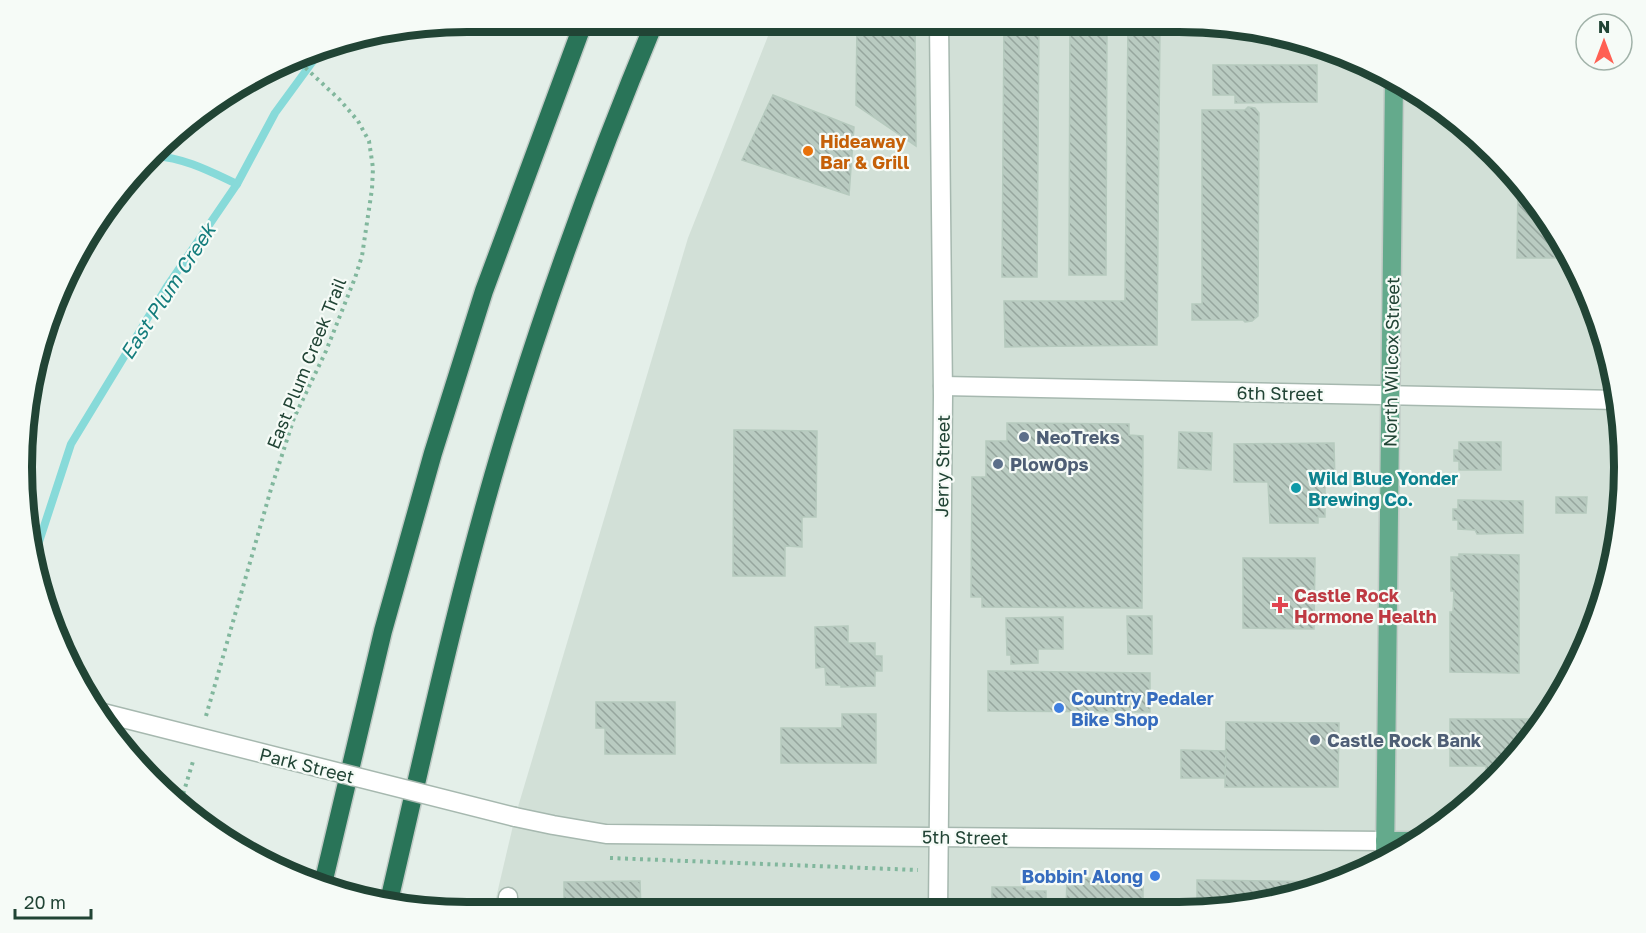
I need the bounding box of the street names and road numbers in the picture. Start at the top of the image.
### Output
street label: East Plum Creek Trail [262,274,351,452]
street label: North Wilcox Street [1379,277,1403,447]
street label: 6th Street [1236,381,1324,405]
street label: Jerry Street [930,414,954,518]
street label: Park Street [257,743,357,787]
street label: 5th Street [922,825,1008,849]

